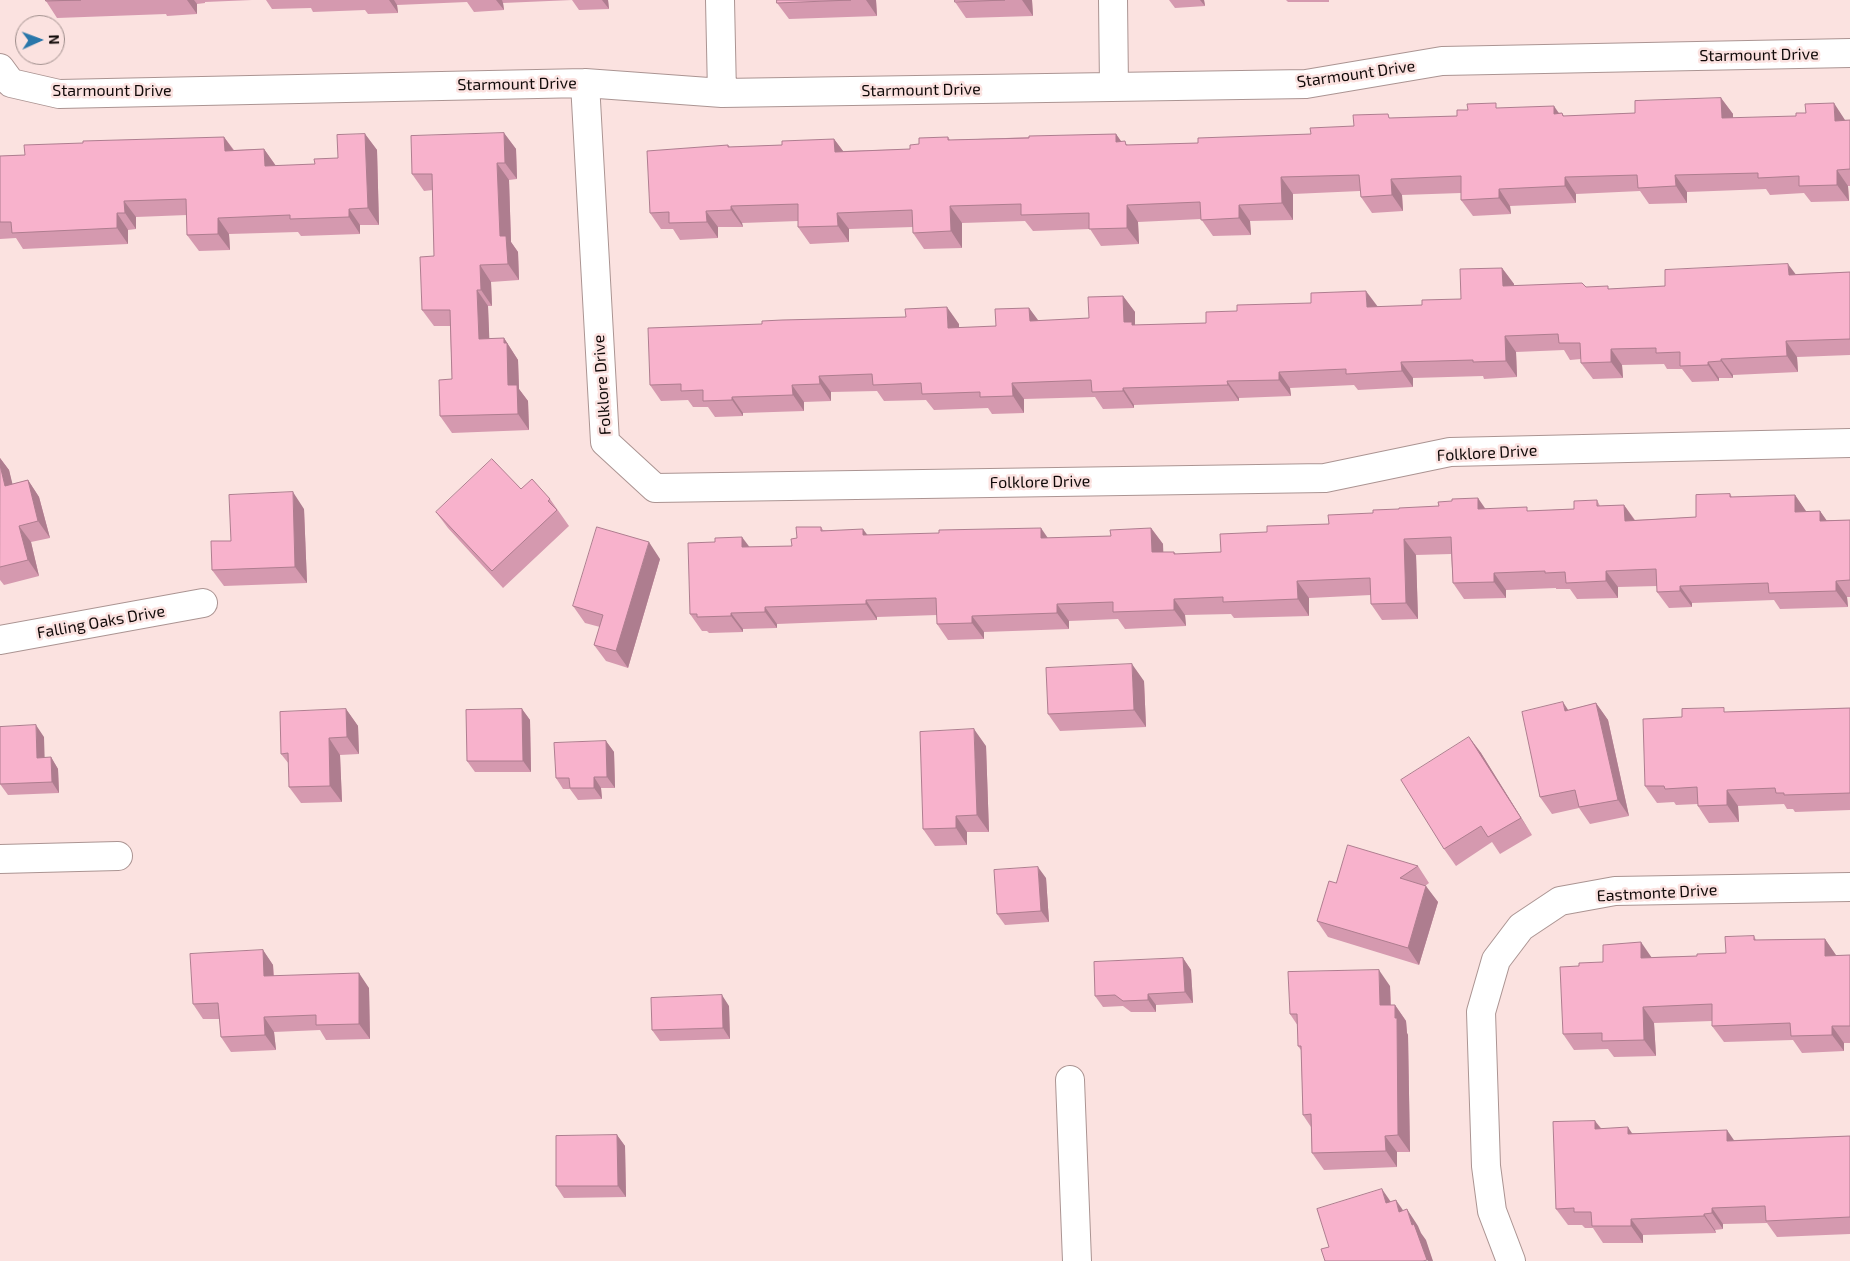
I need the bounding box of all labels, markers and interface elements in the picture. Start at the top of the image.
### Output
north arrow [15,15,65,65]
text: N [46,34,63,45]
street label: Starmount Drive [1699,44,1819,66]
street label: Starmount Drive [1296,56,1416,92]
street label: Starmount Drive [457,73,577,95]
street label: Starmount Drive [861,79,981,101]
street label: Starmount Drive [52,81,172,101]
street label: Folklore Drive [589,334,615,436]
street label: Folklore Drive [1436,441,1538,465]
street label: Folklore Drive [990,472,1090,492]
street label: Falling Oaks Drive [36,601,166,643]
street label: Eastmonte Drive [1596,880,1718,906]

